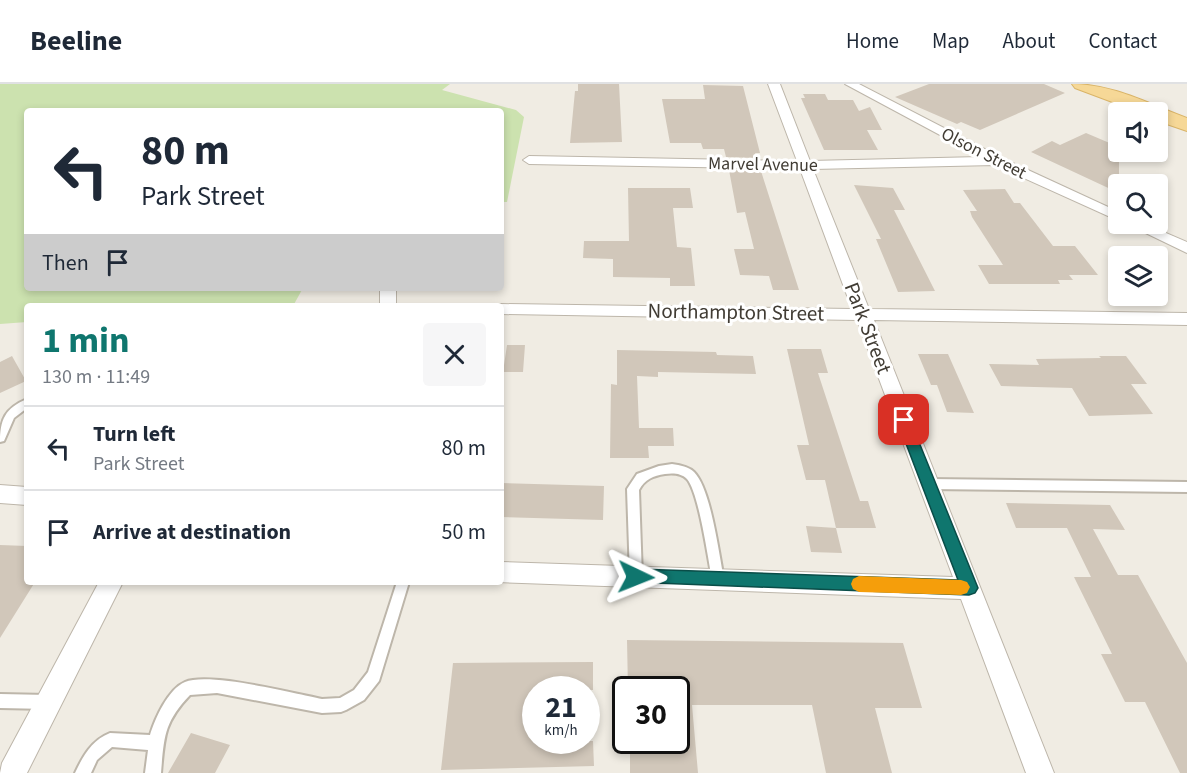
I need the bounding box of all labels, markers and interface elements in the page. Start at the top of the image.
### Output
text: Beeline [30,21,122,61]
text: Home [846,26,899,56]
text: Map [932,26,970,56]
text: About [1003,26,1055,56]
text: Contact [1088,26,1157,56]
map controls [1108,102,1168,306]
button: sound [1108,102,1168,162]
text: 80 m [141,121,230,181]
street label: Olson Street [937,121,1031,186]
icon: left [42,132,120,210]
street label: Marvel Avenue [708,151,818,178]
button: search [1108,174,1168,234]
text: Park Street [141,177,265,216]
icon: arrive [101,246,134,279]
button: layers [1108,246,1168,306]
text: Then [42,247,89,279]
street label: Park Street [837,278,899,378]
street label: Northampton Street [647,295,825,329]
text: 1 min [42,315,130,366]
button: close [423,323,486,386]
text: 130 m · 11:49 [42,363,150,391]
pin [878,394,929,445]
icon: arrive [887,403,920,436]
text: Turn left [93,418,175,450]
icon: left [42,432,75,465]
text: 80 m [441,432,486,464]
text: Park Street [93,450,185,478]
icon: arrive [42,516,75,549]
text: Arrive at destination [93,516,291,548]
text: 50 m [441,516,486,548]
position arrow [604,545,668,609]
speed limit sign: 30 [612,676,690,754]
text: 21 [545,686,577,729]
text: km/h [544,720,578,741]

